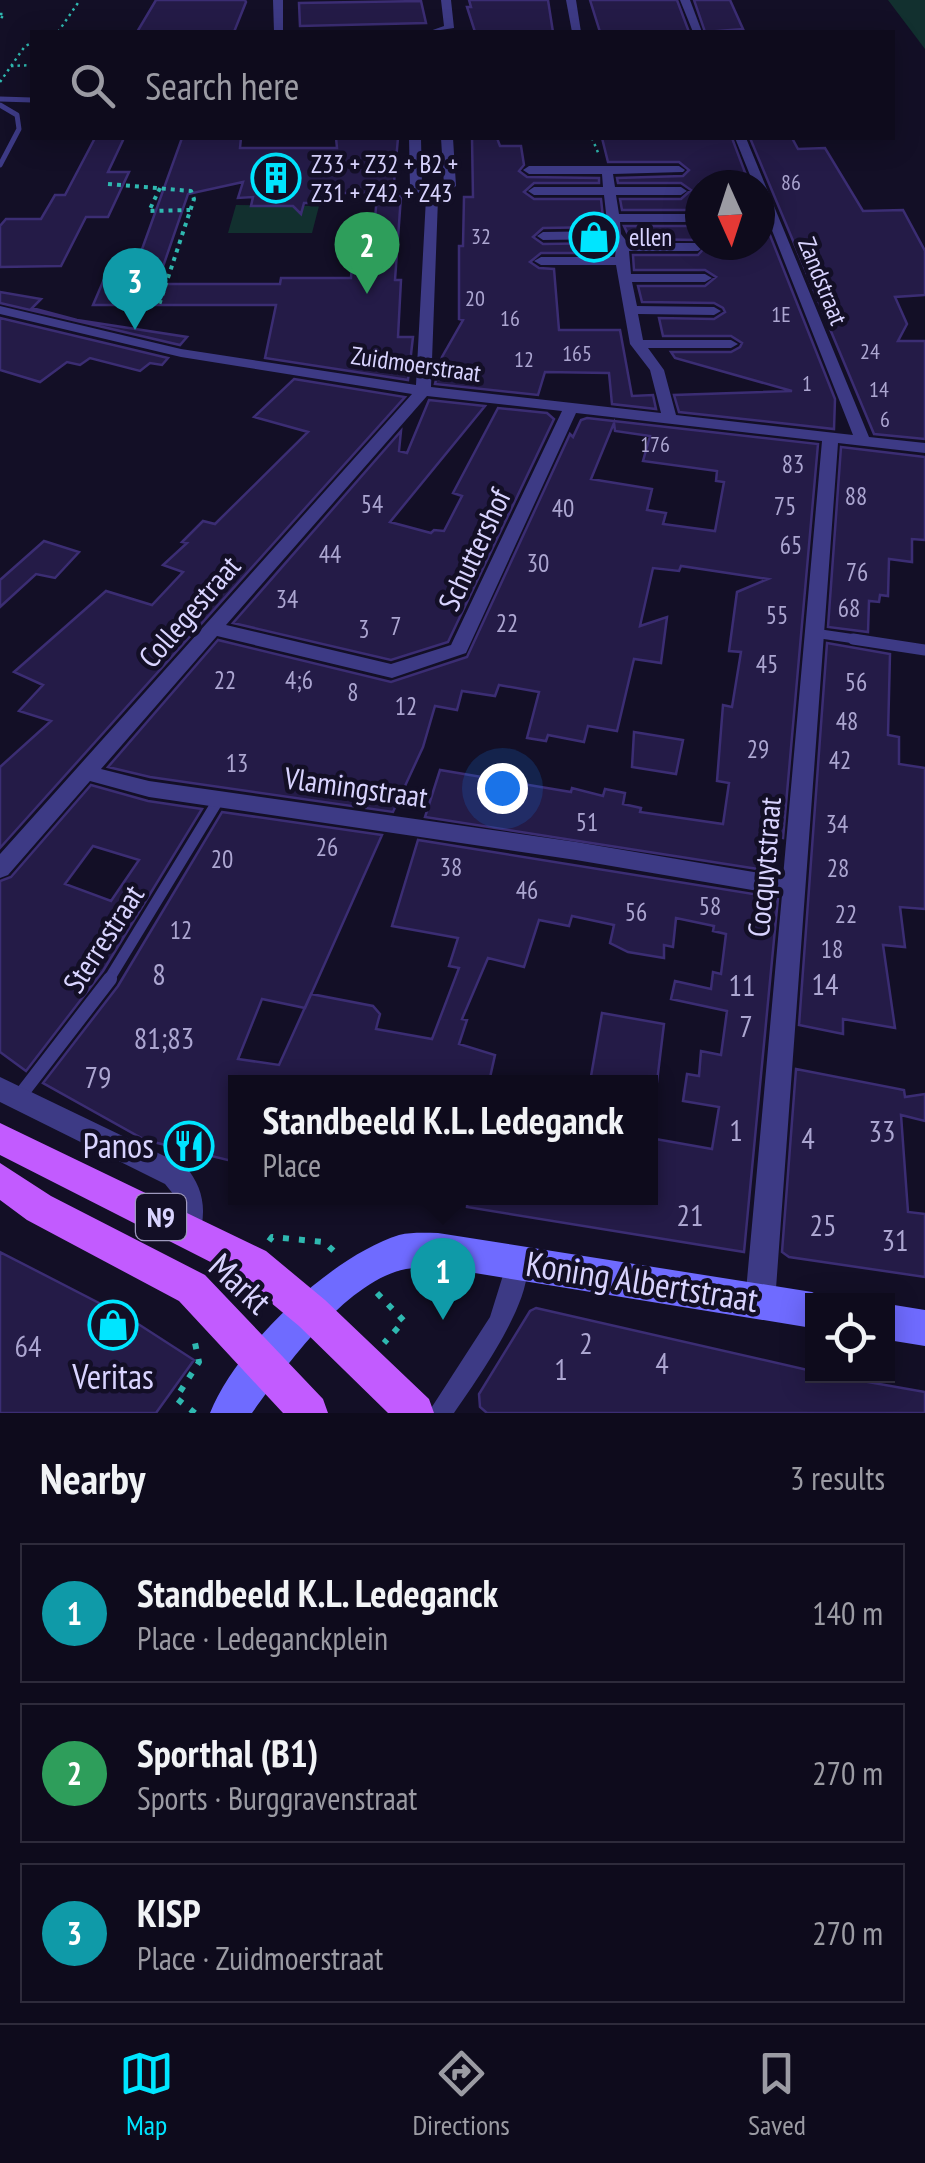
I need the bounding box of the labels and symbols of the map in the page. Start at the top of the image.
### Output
place label: Z33 + Z32 + B2 + Z31 + Z42 + Z43 [311,148,458,209]
building icon: Z33 + Z32 + B2 + Z31 + Z42 + Z43 [250,152,302,204]
house number: 86 [781,168,801,196]
north arrow [685,170,775,260]
shop icon: ellen [568,211,620,263]
pin: 2 [334,212,400,294]
place label: ellen [629,221,672,253]
house number: 32 [471,222,491,250]
street label: Zandstraat [791,233,855,329]
pin: 3 [102,248,168,330]
house number: 20 [465,284,485,312]
house number: 1E [771,300,791,328]
house number: 16 [500,304,520,332]
house number: 24 [860,337,880,365]
street label: Zuidmoerstraat [349,339,483,389]
house number: 165 [562,339,592,367]
house number: 12 [514,345,534,373]
house number: 1 [802,369,812,397]
house number: 14 [869,375,889,403]
house number: 6 [880,405,890,433]
house number: 176 [640,430,670,458]
house number: 83 [782,448,804,480]
house number: 88 [845,480,867,512]
street label: Schuttershof [428,481,519,617]
house number: 54 [361,488,383,520]
house number: 75 [774,490,796,522]
house number: 40 [552,492,574,524]
house number: 65 [780,529,802,561]
house number: 44 [319,538,341,570]
street label: Collegestraat [129,546,249,675]
house number: 30 [527,547,549,579]
house number: 76 [846,556,868,588]
house number: 34 [276,583,298,615]
house number: 68 [838,592,860,624]
house number: 55 [766,599,788,631]
house number: 22 [496,607,518,639]
house number: 7 [390,610,402,642]
house number: 3 [358,613,370,645]
house number: 45 [756,648,778,680]
house number: 22 [214,664,236,696]
house number: 4;6 [285,664,313,696]
house number: 56 [845,666,867,698]
house number: 8 [347,676,359,708]
house number: 12 [395,690,417,722]
house number: 48 [836,705,858,737]
house number: 29 [747,733,769,765]
house number: 42 [829,744,851,776]
house number: 13 [226,747,248,779]
street label: Vlamingstraat [281,757,431,816]
your location [477,763,528,814]
street label: Cocquytstraat [738,794,789,939]
house number: 51 [576,806,598,838]
house number: 34 [826,808,848,840]
house number: 26 [316,831,338,863]
house number: 20 [211,843,233,875]
house number: 38 [440,851,462,883]
house number: 28 [827,852,849,884]
house number: 46 [516,874,538,906]
street label: Sterrestraat [53,876,152,1000]
house number: 58 [699,890,721,922]
house number: 56 [625,896,647,928]
house number: 22 [835,898,857,930]
house number: 12 [170,914,192,946]
house number: 18 [821,933,843,965]
house number: 8 [152,954,166,993]
house number: 14 [812,964,839,1003]
house number: 11 [729,965,756,1004]
house number: 7 [739,1006,753,1045]
house number: 81;83 [134,1018,194,1057]
house number: 79 [85,1057,112,1096]
house number: 1 [729,1110,743,1149]
house number: 33 [869,1111,896,1150]
house number: 4 [801,1118,815,1157]
restaurant icon: Panos [163,1120,215,1172]
place label: Panos [83,1122,154,1168]
road number: N9 [136,1194,186,1240]
house number: 21 [677,1195,704,1234]
house number: 25 [810,1205,837,1244]
house number: 31 [882,1220,909,1259]
pin: 1 [410,1238,476,1320]
street label: Koning Albertstraat [523,1240,762,1322]
street label: Markt [200,1243,282,1324]
shop icon: Veritas [87,1299,139,1351]
house number: 2 [579,1323,593,1362]
house number: 64 [15,1326,42,1365]
house number: 4 [655,1343,669,1382]
house number: 1 [554,1349,568,1388]
place label: Veritas [71,1353,154,1399]

